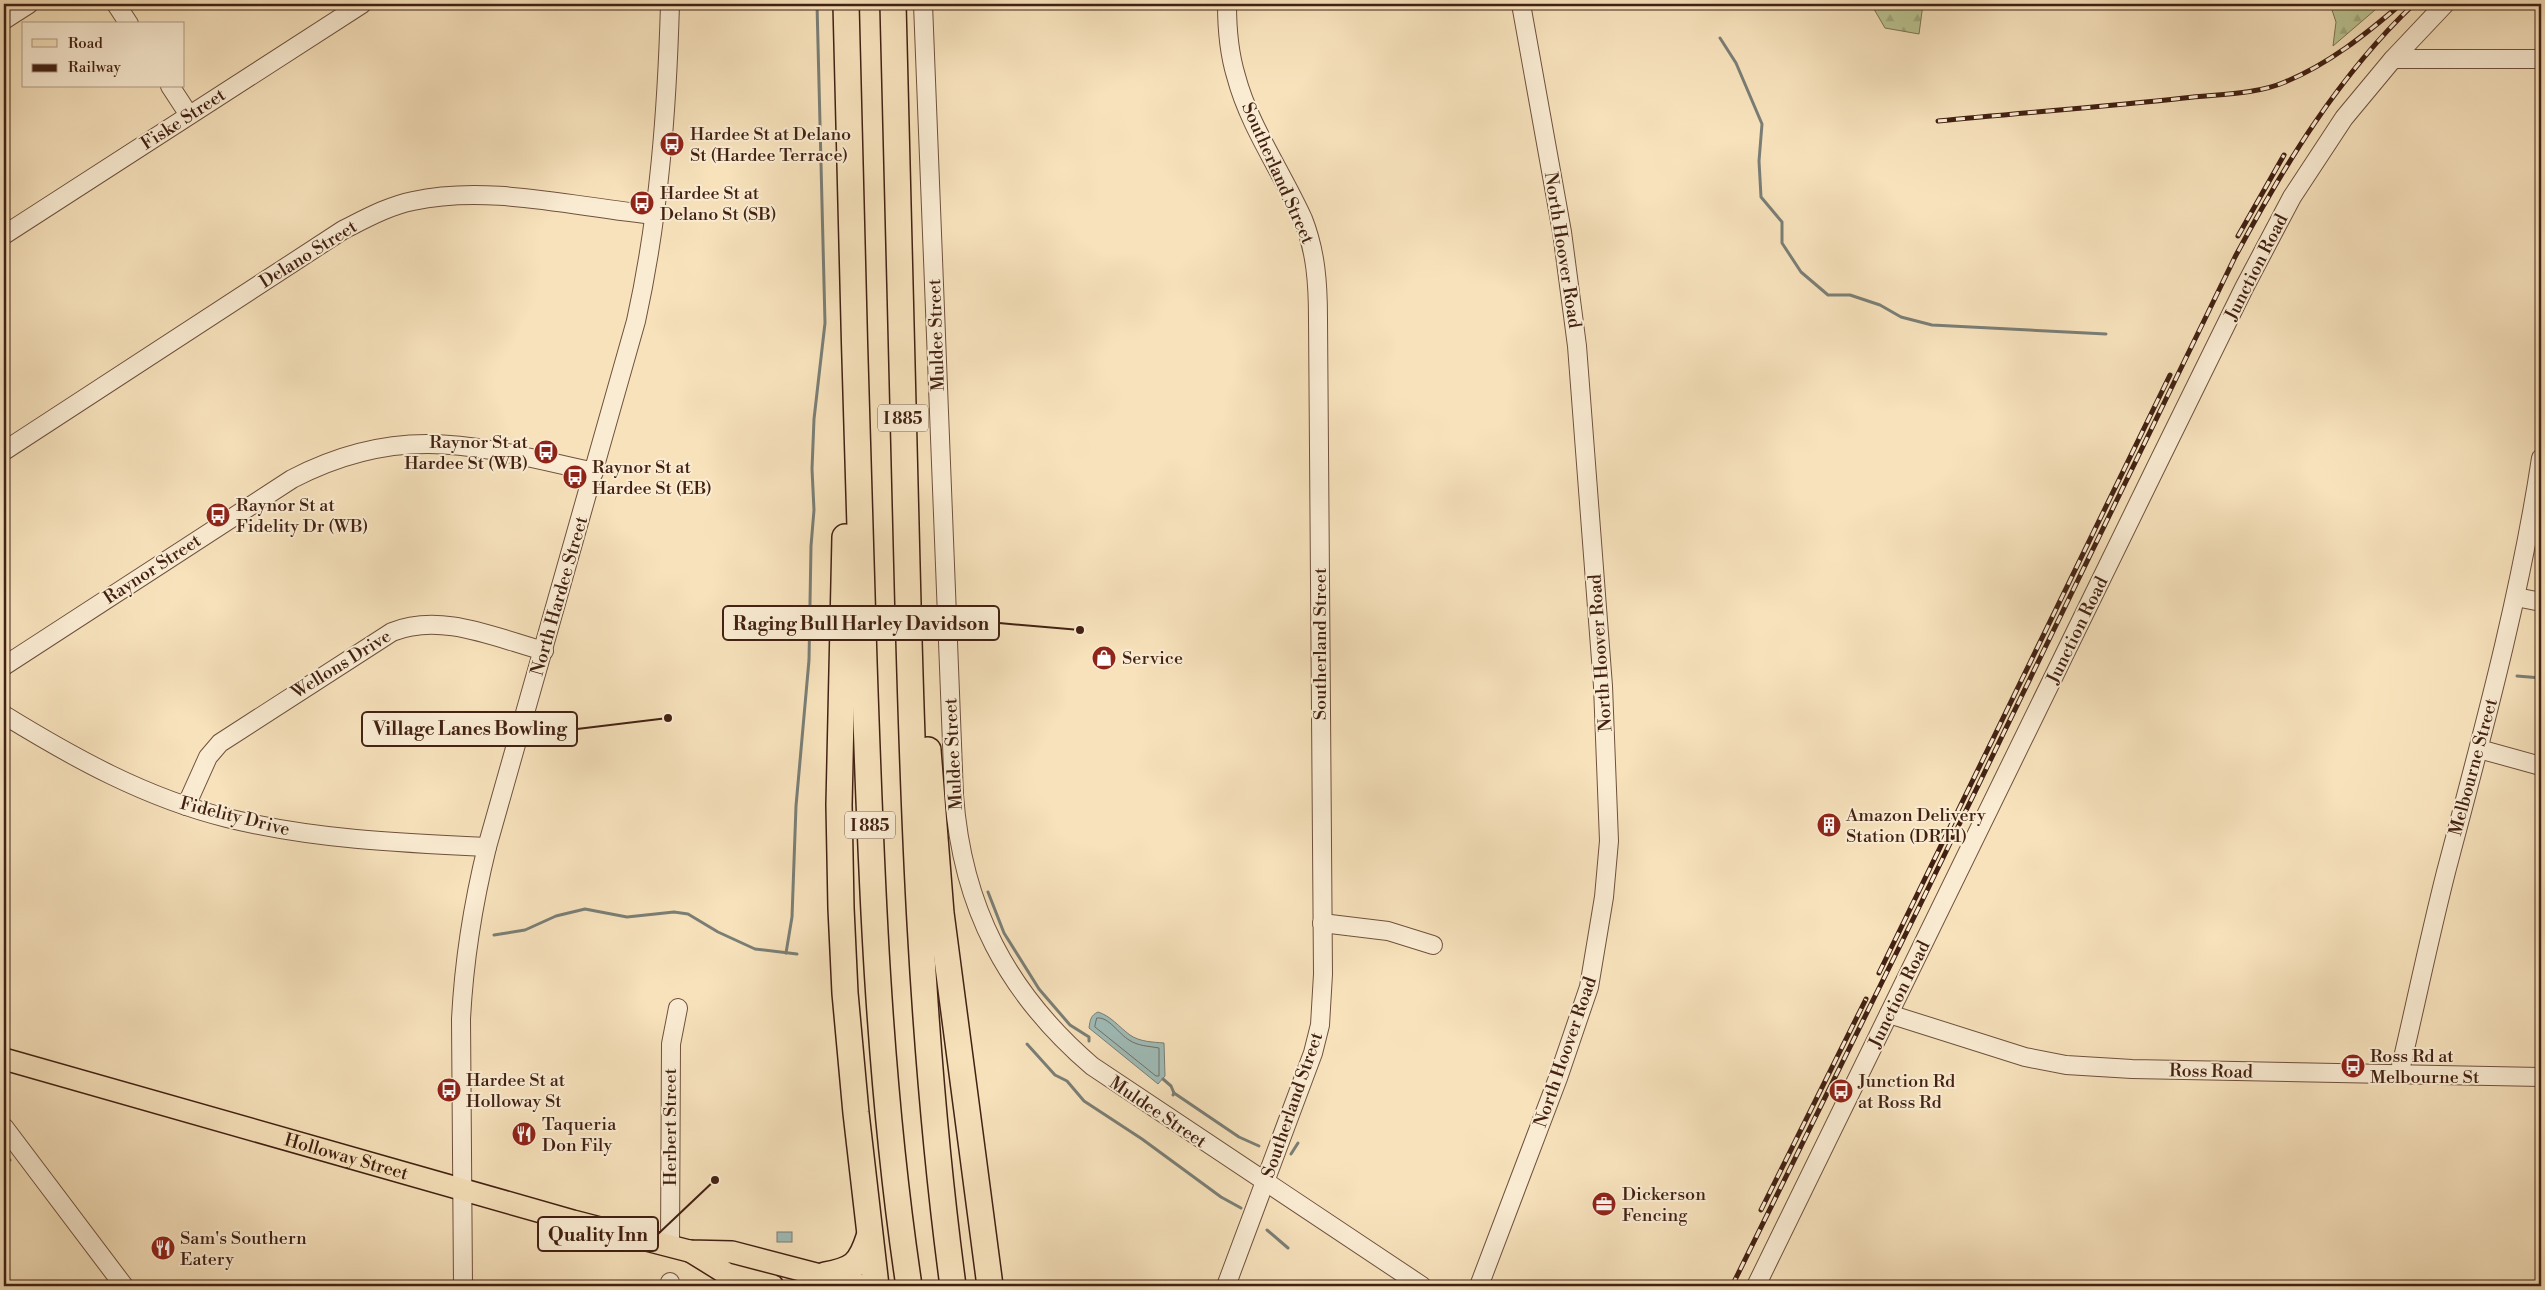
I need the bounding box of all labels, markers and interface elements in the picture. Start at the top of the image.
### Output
legend [22,22,185,88]
text: Road [68,34,103,53]
text: Railway [68,58,122,77]
street label: Fiske Street [137,83,230,155]
street label: Southerland Street [1236,99,1319,248]
place label: Hardee St at Delano St (Hardee Terrace) [690,123,851,167]
bus stop icon: Hardee St at Delano St (Hardee Terrace) [659,131,685,157]
street label: North Hoover Road [1539,170,1586,331]
place label: Hardee St at Delano St (SB) [660,182,777,226]
bus stop icon: Hardee St at Delano St (SB) [629,190,655,216]
street label: Junction Road [2219,209,2293,325]
street label: Delano Street [255,215,362,294]
street label: Muldee Street [923,278,950,392]
road number: I 885 [878,404,928,432]
place label: Raynor St at Hardee St (WB) [404,431,529,475]
bus stop icon: Raynor St at Hardee St (WB) [533,439,559,465]
place label: Raynor St at Hardee St (EB) [592,456,712,500]
bus stop icon: Raynor St at Hardee St (EB) [562,464,588,490]
place label: Raynor St at Fidelity Dr (WB) [236,494,368,538]
bus stop icon: Raynor St at Fidelity Dr (WB) [205,502,231,528]
street label: North Hardee Street [526,513,593,678]
street label: Raynor Street [99,529,206,610]
street label: Southerland Street [1309,567,1332,720]
street label: Junction Road [2041,572,2114,688]
street label: North Hoover Road [1583,573,1617,733]
callout: Raging Bull Harley Davidson [723,606,999,640]
text: Raging Bull Harley Davidson [733,612,990,636]
street label: Wellons Drive [286,625,395,705]
shop icon: Service [1091,645,1117,671]
place label: Service [1122,647,1183,670]
street label: Melbourne Street [2444,695,2503,838]
street label: Muldee Street [939,697,968,811]
callout: Village Lanes Bowling [362,712,577,746]
text: Village Lanes Bowling [372,717,568,741]
street label: Fidelity Drive [177,792,292,841]
place label: Amazon Delivery Station (DRT1) [1845,804,1986,848]
road number: I 885 [845,812,895,838]
building icon: Amazon Delivery Station (DRT1) [1816,812,1842,838]
street label: Junction Road [1863,936,1936,1052]
street label: North Hoover Road [1529,973,1602,1131]
street label: Southerland Street [1257,1029,1328,1181]
place label: Ross Rd at Melbourne St [2370,1045,2480,1089]
bus stop icon: Ross Rd at Melbourne St [2340,1053,2366,1079]
street label: Ross Road [2169,1059,2254,1084]
street label: Herbert Street [659,1068,682,1186]
place label: Hardee St at Holloway St [466,1069,566,1113]
place label: Junction Rd at Ross Rd [1857,1070,1956,1114]
street label: Muldee Street [1105,1071,1211,1154]
bus stop icon: Hardee St at Holloway St [436,1077,462,1103]
bus stop icon: Junction Rd at Ross Rd [1828,1078,1854,1104]
place label: Taqueria Don Fily [542,1113,617,1157]
restaurant icon: Taqueria Don Fily [511,1121,537,1147]
street label: Holloway Street [282,1128,412,1186]
place label: Dickerson Fencing [1622,1183,1706,1227]
office icon: Dickerson Fencing [1591,1191,1617,1217]
callout: Quality Inn [538,1217,658,1251]
text: Quality Inn [548,1223,648,1247]
place label: Sam's Southern Eatery [180,1227,307,1271]
restaurant icon: Sam's Southern Eatery [150,1235,176,1261]

